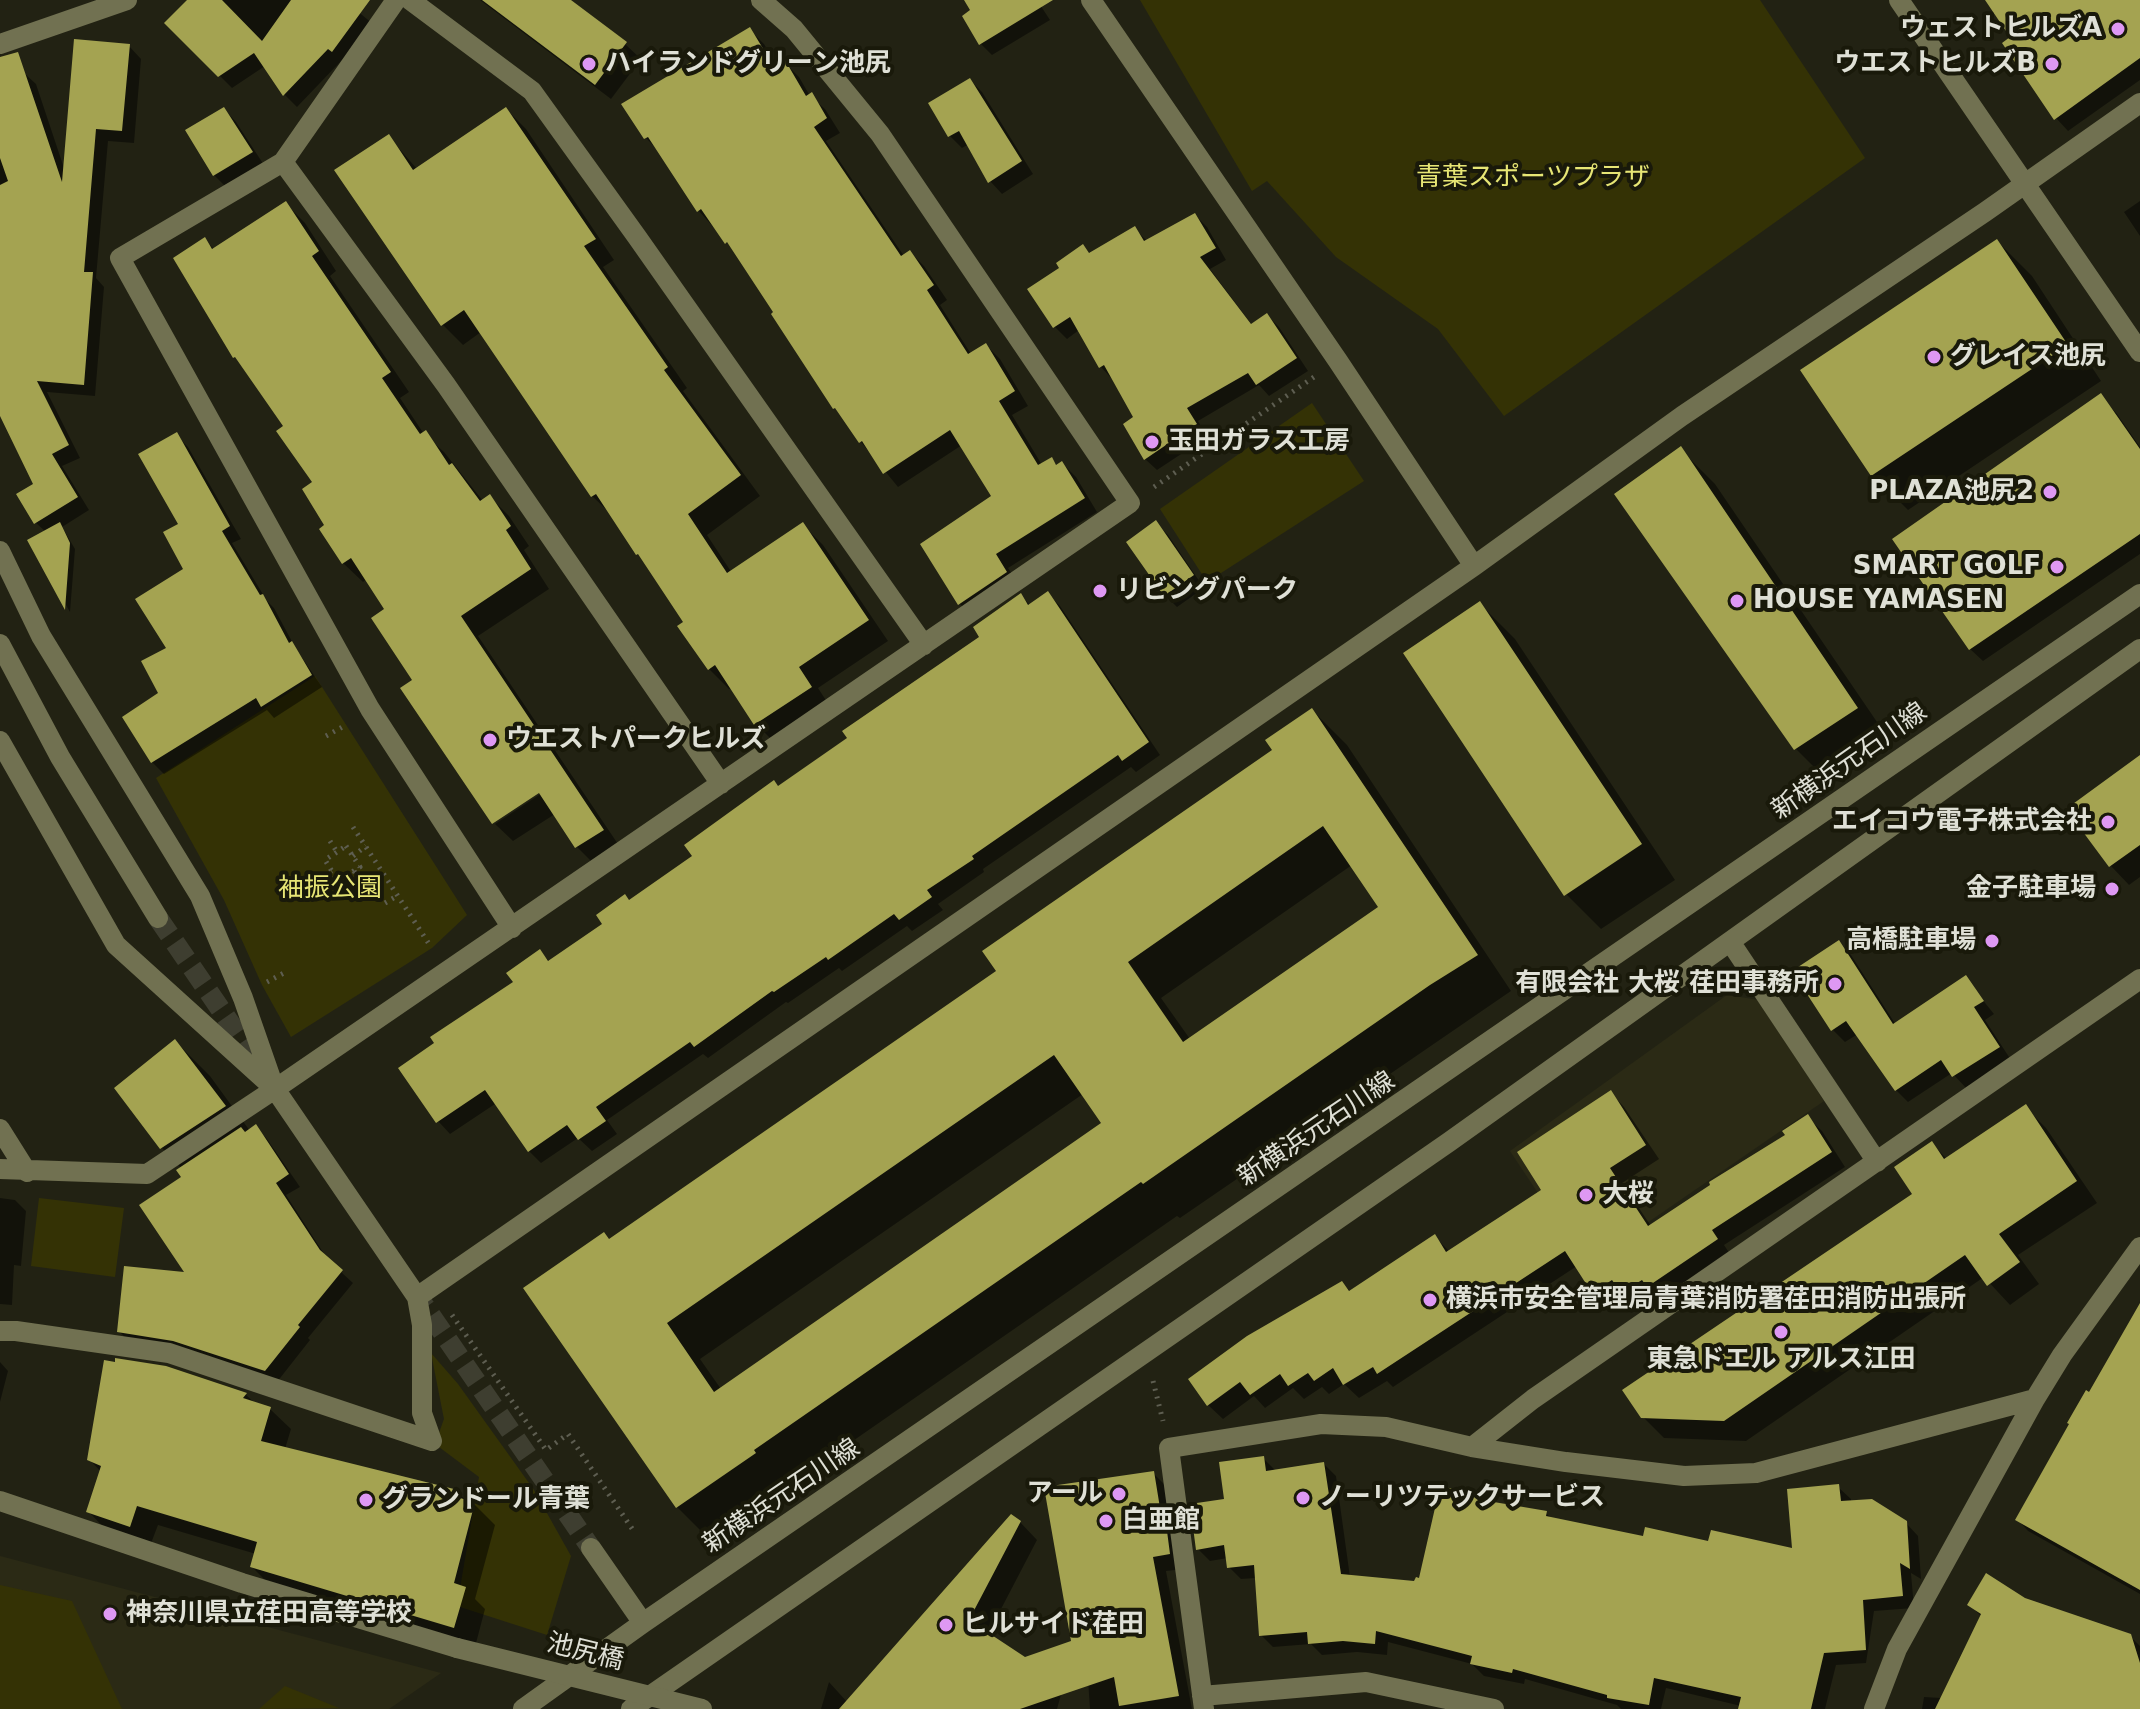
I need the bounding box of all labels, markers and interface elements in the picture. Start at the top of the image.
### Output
place label: ウェストヒルズA [1900,13,2102,45]
marker: ウェストヒルズA [2109,20,2127,38]
place label: ハイランドグリーン池尻 [605,48,891,80]
place label: ウエストヒルズB [1834,48,2036,80]
marker: ハイランドグリーン池尻 [580,55,598,73]
marker: ウエストヒルズB [2043,55,2061,73]
park label: 青葉スポーツプラザ [1416,162,1650,194]
place label: グレイス池尻 [1950,341,2106,373]
marker: グレイス池尻 [1925,348,1943,366]
place label: 玉田ガラス工房 [1168,426,1350,458]
marker: 玉田ガラス工房 [1143,433,1161,451]
place label: PLAZA池尻2 [1869,476,2034,508]
marker: PLAZA池尻2 [2041,483,2059,501]
place label: SMART GOLF [1853,551,2041,583]
marker: SMART GOLF [2048,558,2066,576]
place label: リビングパーク [1116,575,1298,607]
marker: リビングパーク [1091,582,1109,600]
place label: HOUSE YAMASEN [1753,585,2004,617]
marker: HOUSE YAMASEN [1728,592,1746,610]
street label: 新横浜元石川線 [1767,697,1933,827]
place label: ウエストパークヒルズ [506,724,766,756]
marker: ウエストパークヒルズ [481,731,499,749]
place label: エイコウ電子株式会社 [1832,806,2092,838]
marker: エイコウ電子株式会社 [2099,813,2117,831]
park label: 袖振公園 [278,873,382,905]
place label: 金子駐車場 [1966,873,2096,905]
marker: 金子駐車場 [2103,880,2121,898]
place label: 高橋駐車場 [1846,925,1976,957]
marker: 高橋駐車場 [1983,932,2001,950]
place label: 有限会社 大桜 荏田事務所 [1515,968,1819,1000]
marker: 有限会社 大桜 荏田事務所 [1826,975,1844,993]
street label: 新横浜元石川線 [1233,1066,1401,1194]
place label: 大桜 [1602,1179,1654,1211]
marker: 大桜 [1577,1186,1595,1204]
place label: 横浜市安全管理局青葉消防署荏田消防出張所 [1446,1284,1966,1316]
marker: 横浜市安全管理局青葉消防署荏田消防出張所 [1421,1291,1439,1309]
marker: 東急ドエル アルス江田 [1772,1323,1790,1341]
place label: 東急ドエル アルス江田 [1646,1344,1916,1376]
street label: 新横浜元石川線 [698,1433,866,1561]
place label: アール [1027,1478,1103,1510]
place label: ノーリツテックサービス [1319,1482,1605,1514]
place label: グランドール青葉 [382,1484,590,1516]
marker: アール [1110,1485,1128,1503]
marker: ノーリツテックサービス [1294,1489,1312,1507]
marker: グランドール青葉 [357,1491,375,1509]
place label: 白亜館 [1122,1505,1200,1537]
marker: 白亜館 [1097,1512,1115,1530]
place label: 神奈川県立荏田高等学校 [126,1598,412,1630]
marker: 神奈川県立荏田高等学校 [101,1605,119,1623]
place label: ヒルサイド荏田 [962,1609,1144,1641]
marker: ヒルサイド荏田 [937,1616,955,1634]
street label: 池尻橋 [543,1628,627,1678]

